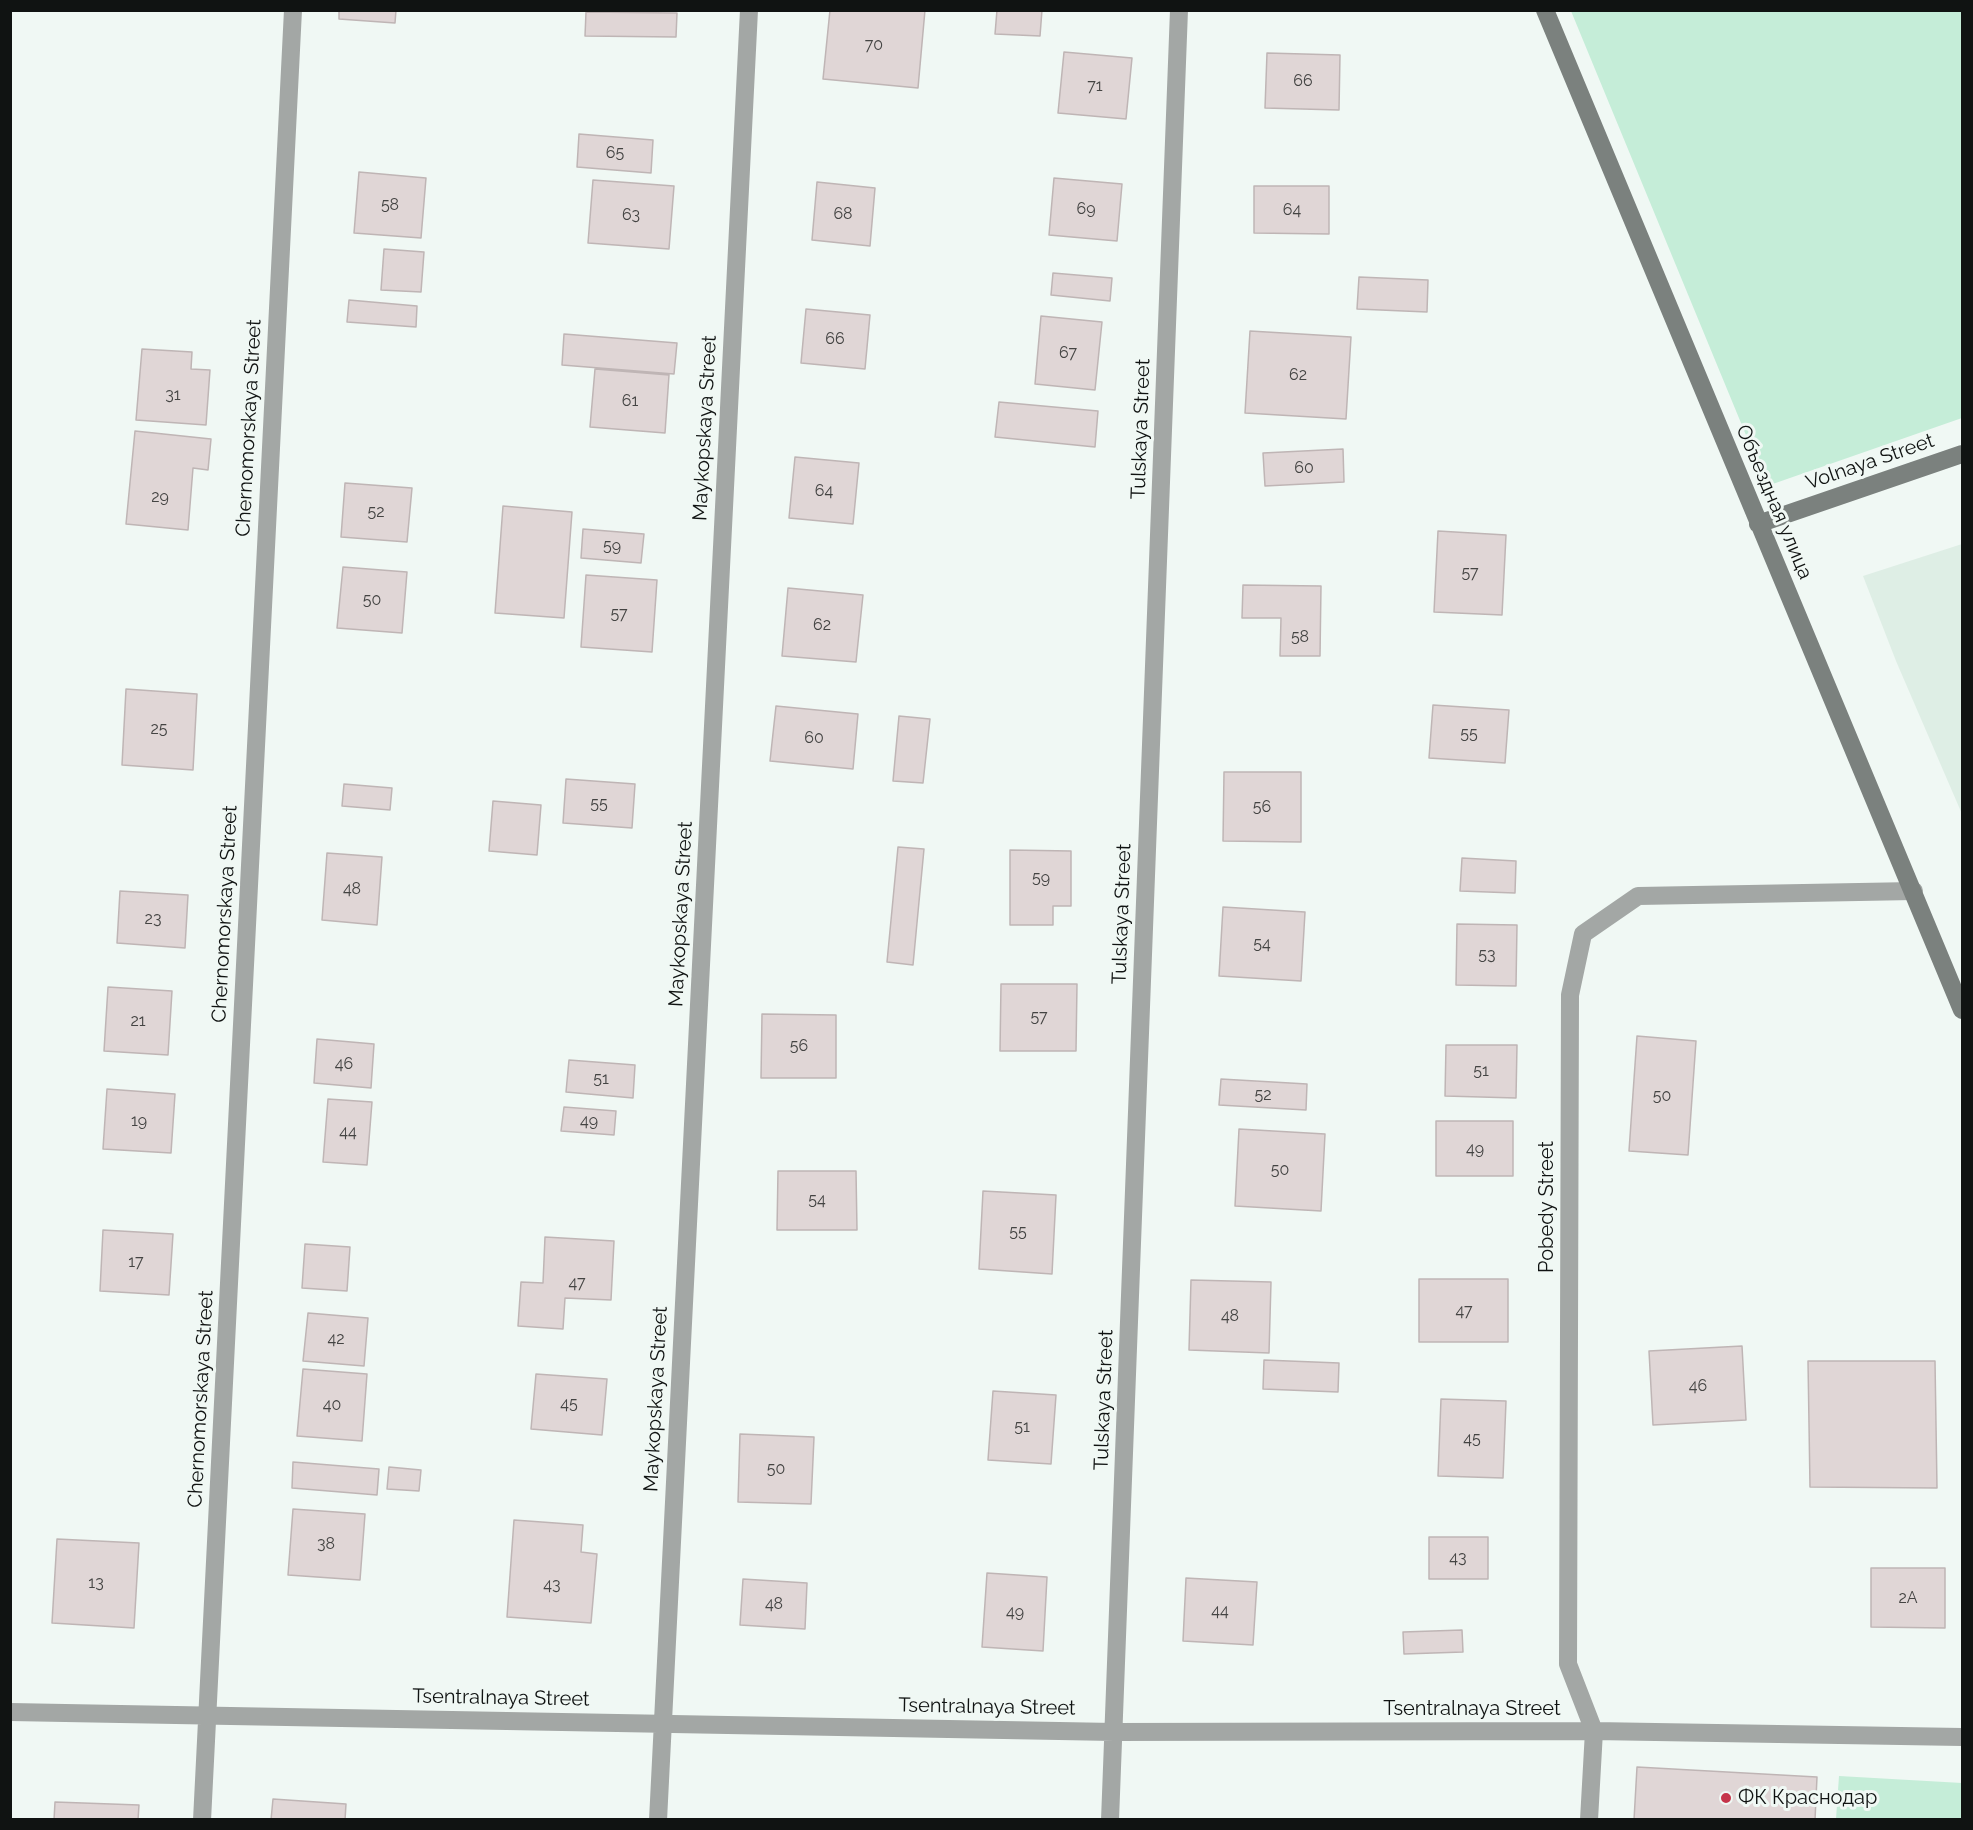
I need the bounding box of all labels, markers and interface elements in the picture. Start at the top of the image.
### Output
house number: 70 [865,35,883,55]
house number: 66 [1293,71,1313,91]
house number: 71 [1087,76,1103,96]
house number: 65 [606,143,624,163]
house number: 58 [381,195,399,215]
house number: 69 [1076,199,1096,219]
house number: 64 [1283,200,1301,220]
house number: 68 [833,204,853,224]
house number: 63 [622,205,640,225]
street label: Chernomorskaya Street [231,319,267,537]
house number: 66 [825,329,845,349]
street label: Maykopskaya Street [688,335,722,521]
house number: 67 [1059,343,1077,363]
street label: Tulskaya Street [1127,358,1155,500]
house number: 62 [1289,365,1307,385]
house number: 31 [165,385,181,405]
house number: 61 [622,391,638,411]
street label: Объездная улица [1731,421,1817,583]
street label: Volnaya Street [1803,429,1937,495]
house number: 60 [1294,458,1314,478]
house number: 64 [815,481,833,501]
house number: 29 [151,487,169,507]
house number: 52 [367,502,385,522]
house number: 59 [603,536,621,556]
house number: 57 [1461,563,1479,583]
house number: 50 [363,590,381,610]
house number: 57 [610,604,628,624]
house number: 62 [813,615,831,635]
house number: 58 [1291,627,1309,647]
house number: 25 [150,719,168,739]
house number: 55 [1460,724,1478,744]
house number: 60 [804,728,824,748]
house number: 55 [590,794,608,814]
house number: 56 [1253,797,1271,817]
street label: Chernomorskaya Street [207,805,243,1023]
street label: Maykopskaya Street [664,821,698,1007]
street label: Tulskaya Street [1108,843,1136,985]
house number: 59 [1032,868,1050,888]
house number: 48 [343,879,361,899]
house number: 23 [145,909,161,929]
house number: 54 [1253,934,1271,954]
house number: 53 [1478,945,1496,965]
house number: 57 [1030,1007,1048,1027]
house number: 21 [130,1011,146,1031]
house number: 56 [790,1036,808,1056]
house number: 46 [335,1054,353,1074]
house number: 51 [1473,1061,1489,1081]
house number: 51 [593,1069,609,1089]
house number: 52 [1254,1085,1272,1105]
house number: 50 [1653,1086,1671,1106]
house number: 19 [131,1111,147,1131]
house number: 49 [580,1111,598,1131]
house number: 44 [339,1122,357,1142]
house number: 49 [1466,1139,1484,1159]
street label: Pobedy Street [1535,1141,1559,1273]
house number: 50 [1271,1160,1289,1180]
house number: 54 [808,1190,826,1210]
house number: 55 [1009,1222,1027,1242]
house number: 17 [128,1252,144,1272]
house number: 47 [568,1273,586,1293]
street label: Chernomorskaya Street [183,1290,219,1508]
house number: 47 [1455,1301,1473,1321]
street label: Maykopskaya Street [639,1306,673,1492]
house number: 48 [1221,1306,1239,1326]
house number: 42 [327,1329,345,1349]
street label: Tulskaya Street [1090,1329,1118,1471]
house number: 46 [1689,1376,1707,1396]
house number: 45 [560,1394,578,1414]
house number: 40 [323,1395,341,1415]
house number: 51 [1014,1417,1030,1437]
house number: 45 [1463,1429,1481,1449]
house number: 50 [767,1459,785,1479]
house number: 38 [317,1534,335,1554]
house number: 43 [1449,1548,1467,1568]
house number: 13 [88,1573,104,1593]
house number: 43 [543,1575,561,1595]
house number: 2А [1898,1588,1918,1608]
house number: 48 [765,1594,783,1614]
house number: 44 [1211,1601,1229,1621]
house number: 49 [1006,1602,1024,1622]
street label: Tsentralnaya Street [412,1684,590,1712]
street label: Tsentralnaya Street [898,1693,1076,1721]
street label: Tsentralnaya Street [1383,1697,1561,1721]
place label: ФК Краснодар [1738,1786,1877,1810]
marker: ФК Краснодар [1719,1791,1733,1805]

